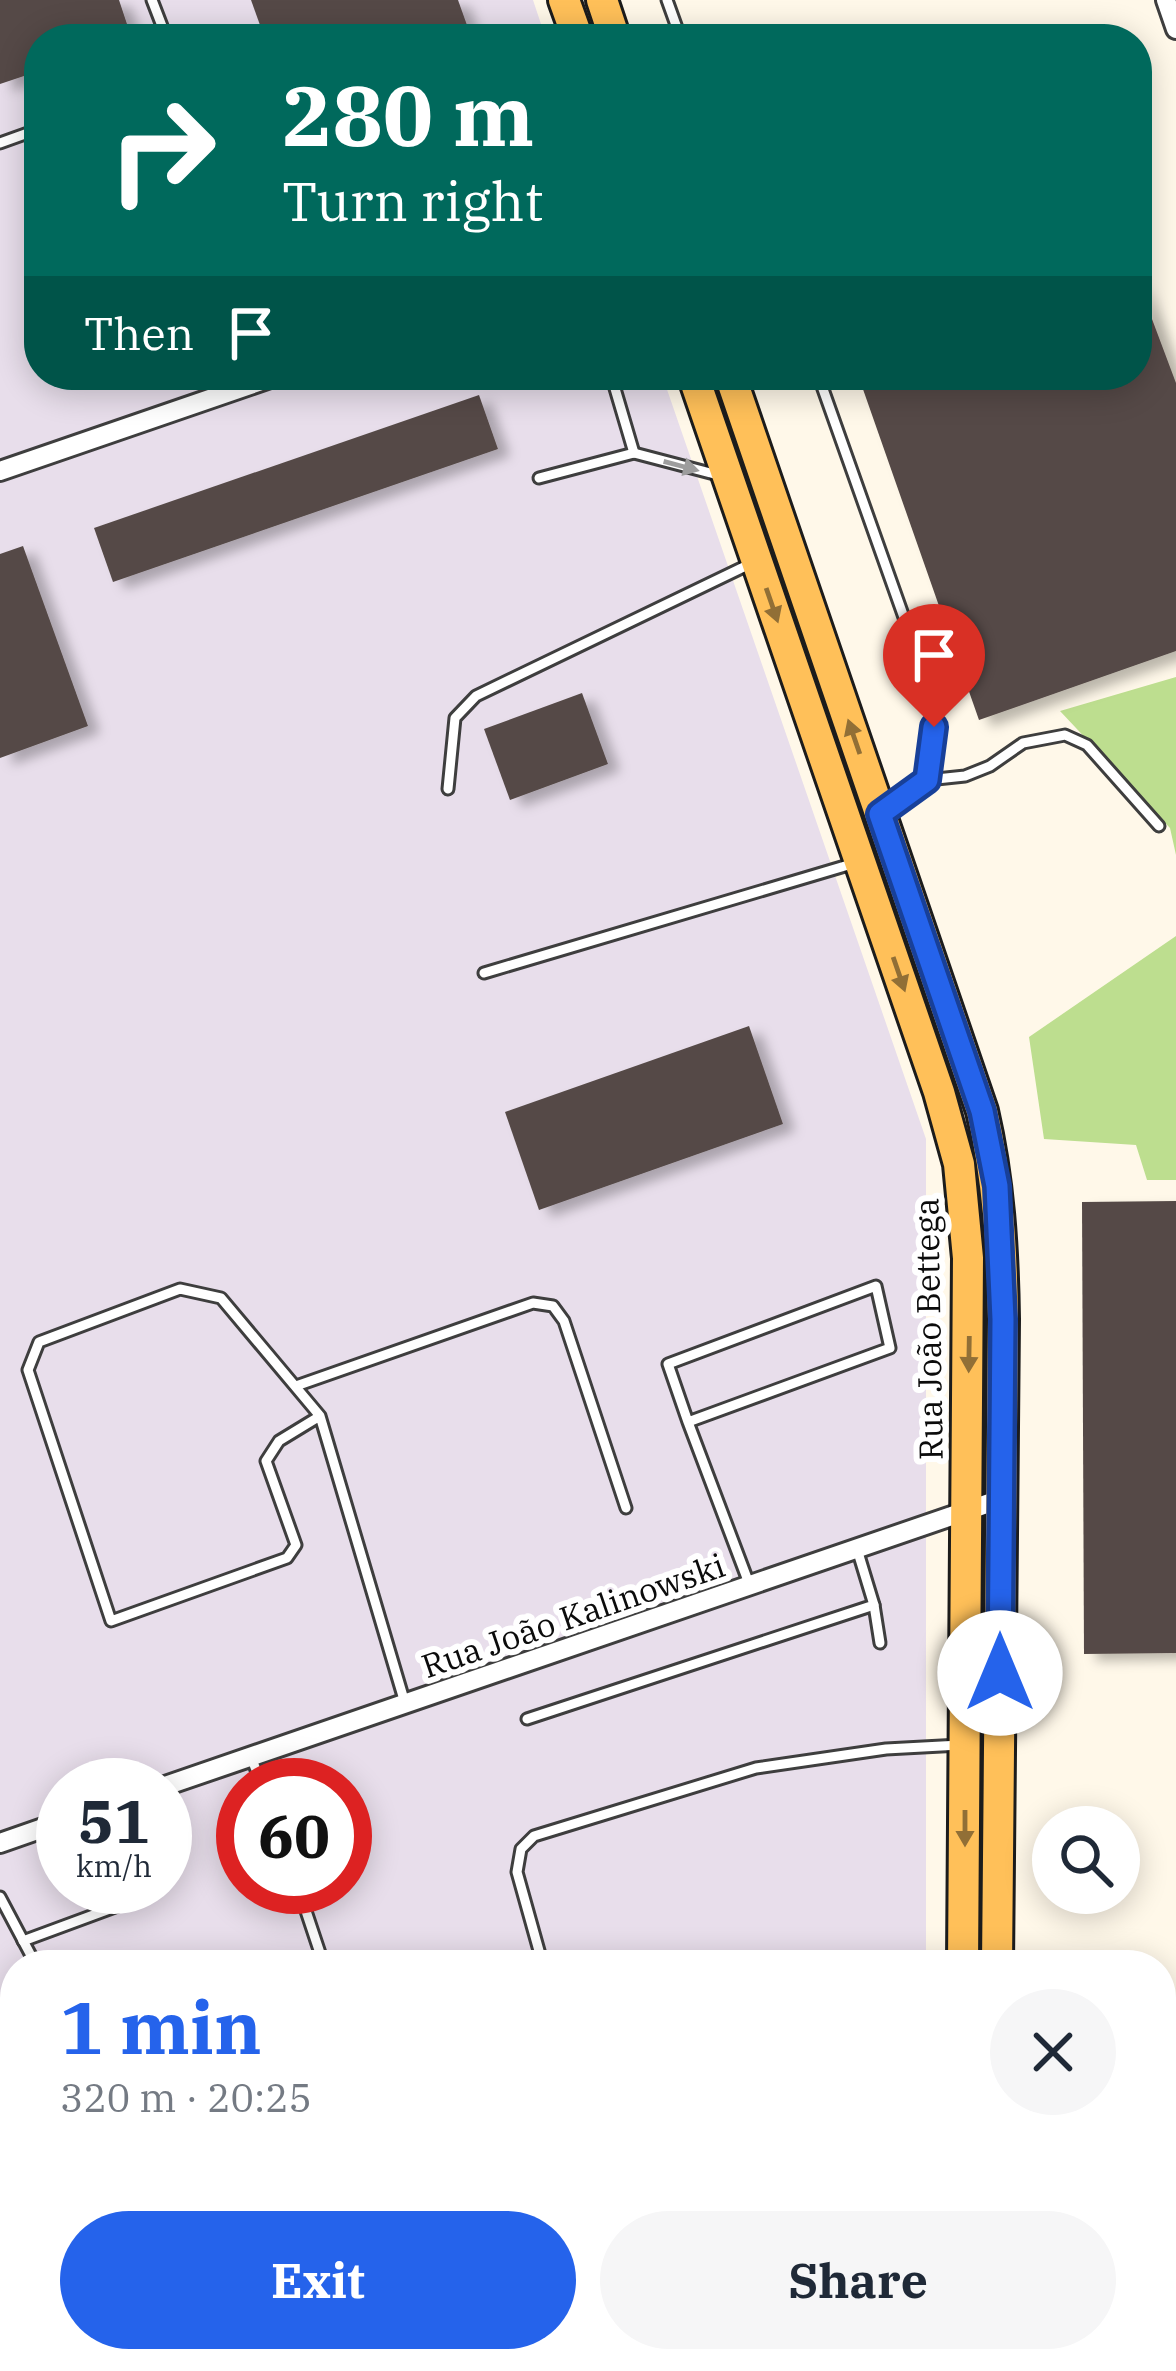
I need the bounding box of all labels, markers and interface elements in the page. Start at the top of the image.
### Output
text: 280 m [282,60,534,169]
icon: right [84,72,240,228]
text: Turn right [282,166,544,236]
icon: arrive [218,300,284,366]
text: Then [84,304,194,362]
one-way arrow [663,457,700,476]
one-way arrow [764,587,782,623]
pin [883,604,985,727]
icon: arrive [901,622,967,688]
one-way arrow [844,719,862,755]
one-way arrow [891,956,909,992]
street label: Rua João Bettega [904,1197,952,1461]
one-way arrow [959,1336,978,1374]
street label: Rua João Kalinowski [416,1543,730,1687]
position arrow [937,1610,1063,1736]
speed limit sign: 60 [216,1758,372,1914]
text: 51 [78,1781,150,1860]
map controls [1032,1806,1140,1914]
button: search [1032,1806,1140,1914]
one-way arrow [955,1810,974,1848]
text: km/h [76,1846,152,1885]
text: 1 min [60,1980,262,2074]
button: close [990,1989,1116,2115]
text: 320 m · 20:25 [60,2072,312,2123]
button: Exit [60,2211,576,2349]
button: Share [600,2211,1116,2349]

